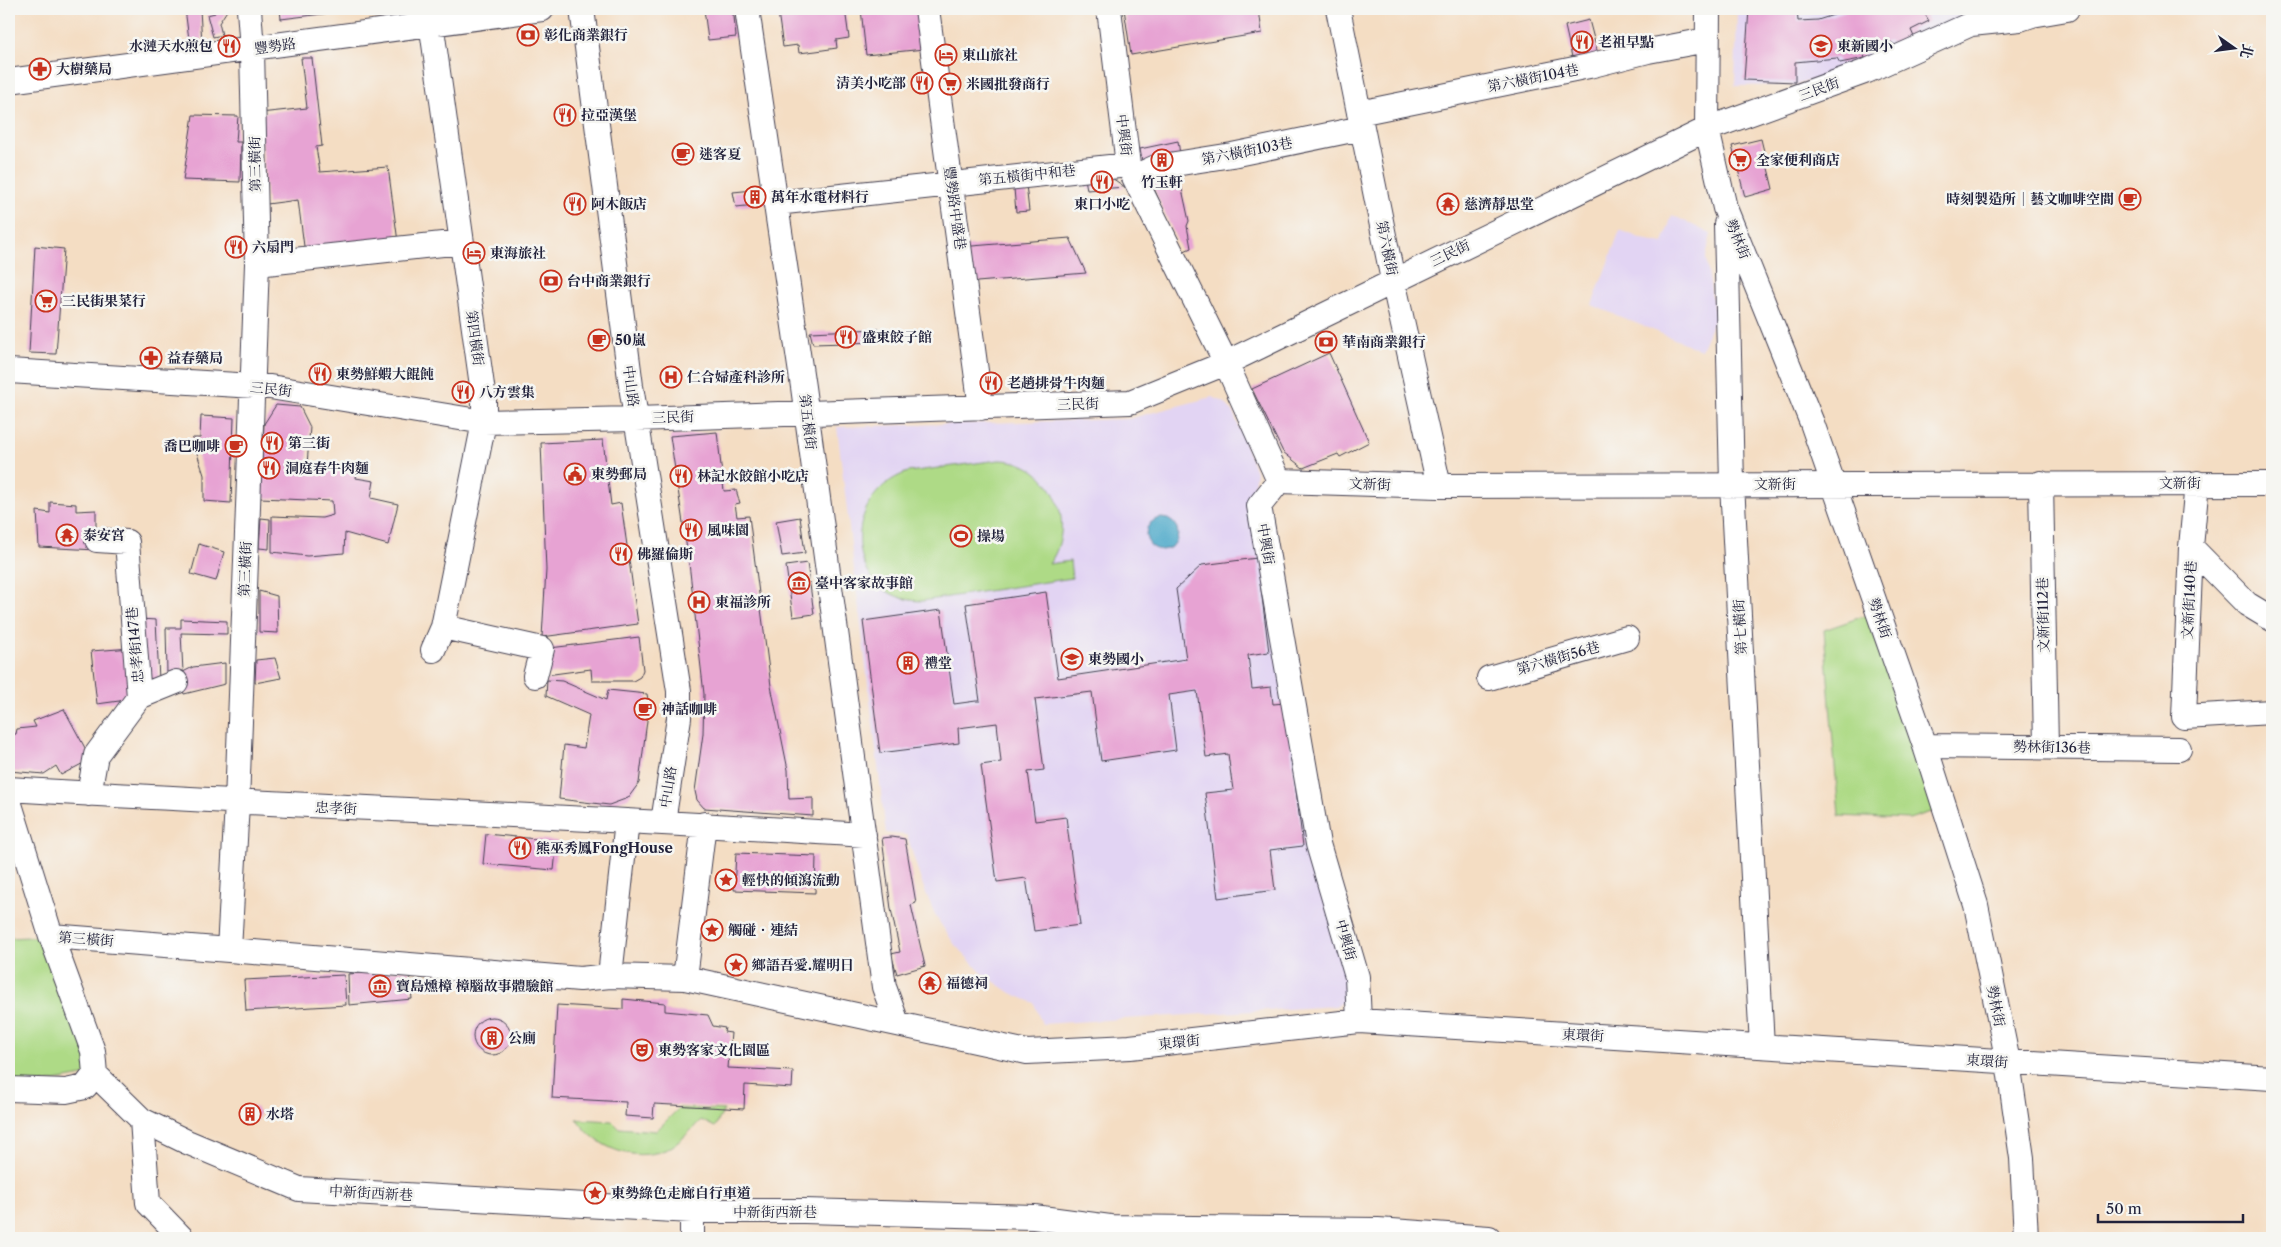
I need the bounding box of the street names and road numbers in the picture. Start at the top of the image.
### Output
street label: 豐勢路 [253,34,297,58]
street label: 第六橫街104巷 [1486,60,1580,96]
street label: 三民街 [1796,73,1842,105]
street label: 中興街 [1113,113,1135,157]
street label: 第六橫街103巷 [1200,133,1294,169]
street label: 第三橫街 [246,136,264,192]
street label: 第五橫街中和巷 [977,161,1077,189]
street label: 豐勢路中盛巷 [940,165,970,251]
street label: 勢林街 [1722,216,1754,262]
street label: 第六橫街 [1372,219,1402,277]
street label: 三民街 [1427,236,1473,270]
street label: 第四橫街 [462,309,488,367]
street label: 中山路 [619,364,643,408]
street label: 三民街 [249,378,293,400]
street label: 第五橫街 [796,393,820,451]
street label: 三民街 [1057,394,1099,414]
street label: 三民街 [652,407,694,427]
street label: 文新街 [1349,474,1391,494]
street label: 文新街 [2159,474,2201,492]
street label: 文新街 [1754,475,1796,493]
street label: 中興街 [1253,522,1279,566]
street label: 第三橫街 [235,541,255,597]
street label: 文新街140巷 [2178,560,2200,640]
street label: 文新街112巷 [2033,577,2053,653]
street label: 勢林街 [1865,595,1895,641]
street label: 第七橫街 [1730,599,1750,655]
street label: 忠孝街147巷 [123,606,147,684]
street label: 第六橫街56巷 [1514,638,1602,678]
street label: 勢林街136巷 [2013,737,2091,757]
street label: 中山路 [656,765,680,809]
street label: 忠孝街 [315,798,357,818]
street label: 中興街 [1332,917,1360,963]
street label: 第三橫街 [57,928,115,950]
street label: 勢林街 [1983,984,2009,1028]
street label: 東環街 [1562,1025,1604,1045]
street label: 東環街 [1157,1031,1201,1053]
street label: 東環街 [1965,1051,2009,1071]
street label: 中新街西新巷 [329,1182,413,1204]
street label: 中新街西新巷 [733,1203,817,1221]

